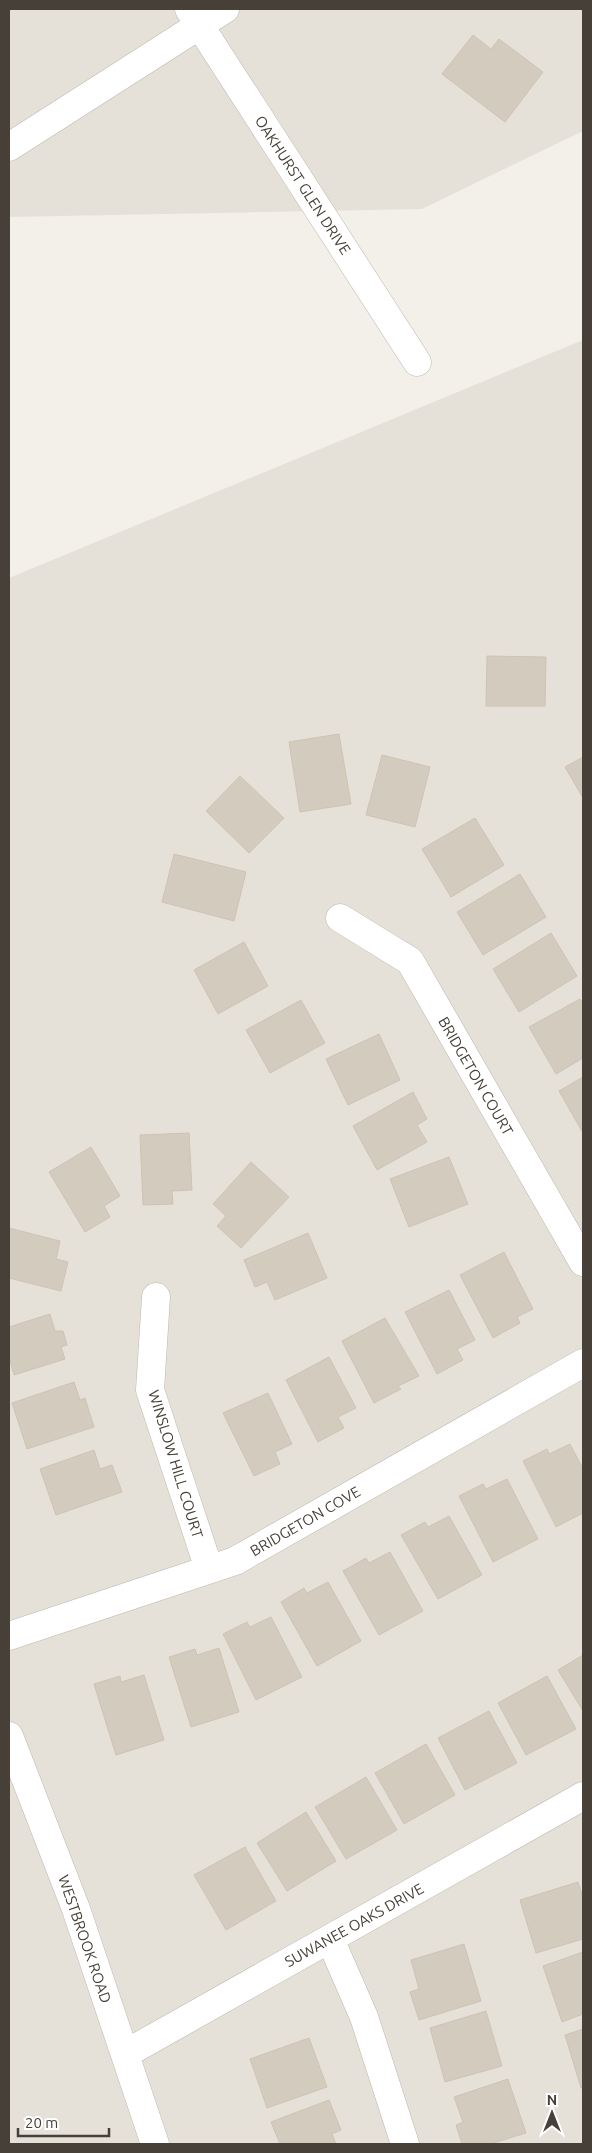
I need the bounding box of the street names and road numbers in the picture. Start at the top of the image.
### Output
street label: OAKHURST GLEN DRIVE [252,112,354,258]
street label: BRIDGETON COURT [435,1014,517,1139]
street label: WINSLOW HILL COURT [145,1388,207,1541]
street label: BRIDGETON COVE [247,1483,363,1559]
street label: WESTBROOK ROAD [55,1873,115,2005]
street label: SUWANEE OAKS DRIVE [282,1880,426,1970]

